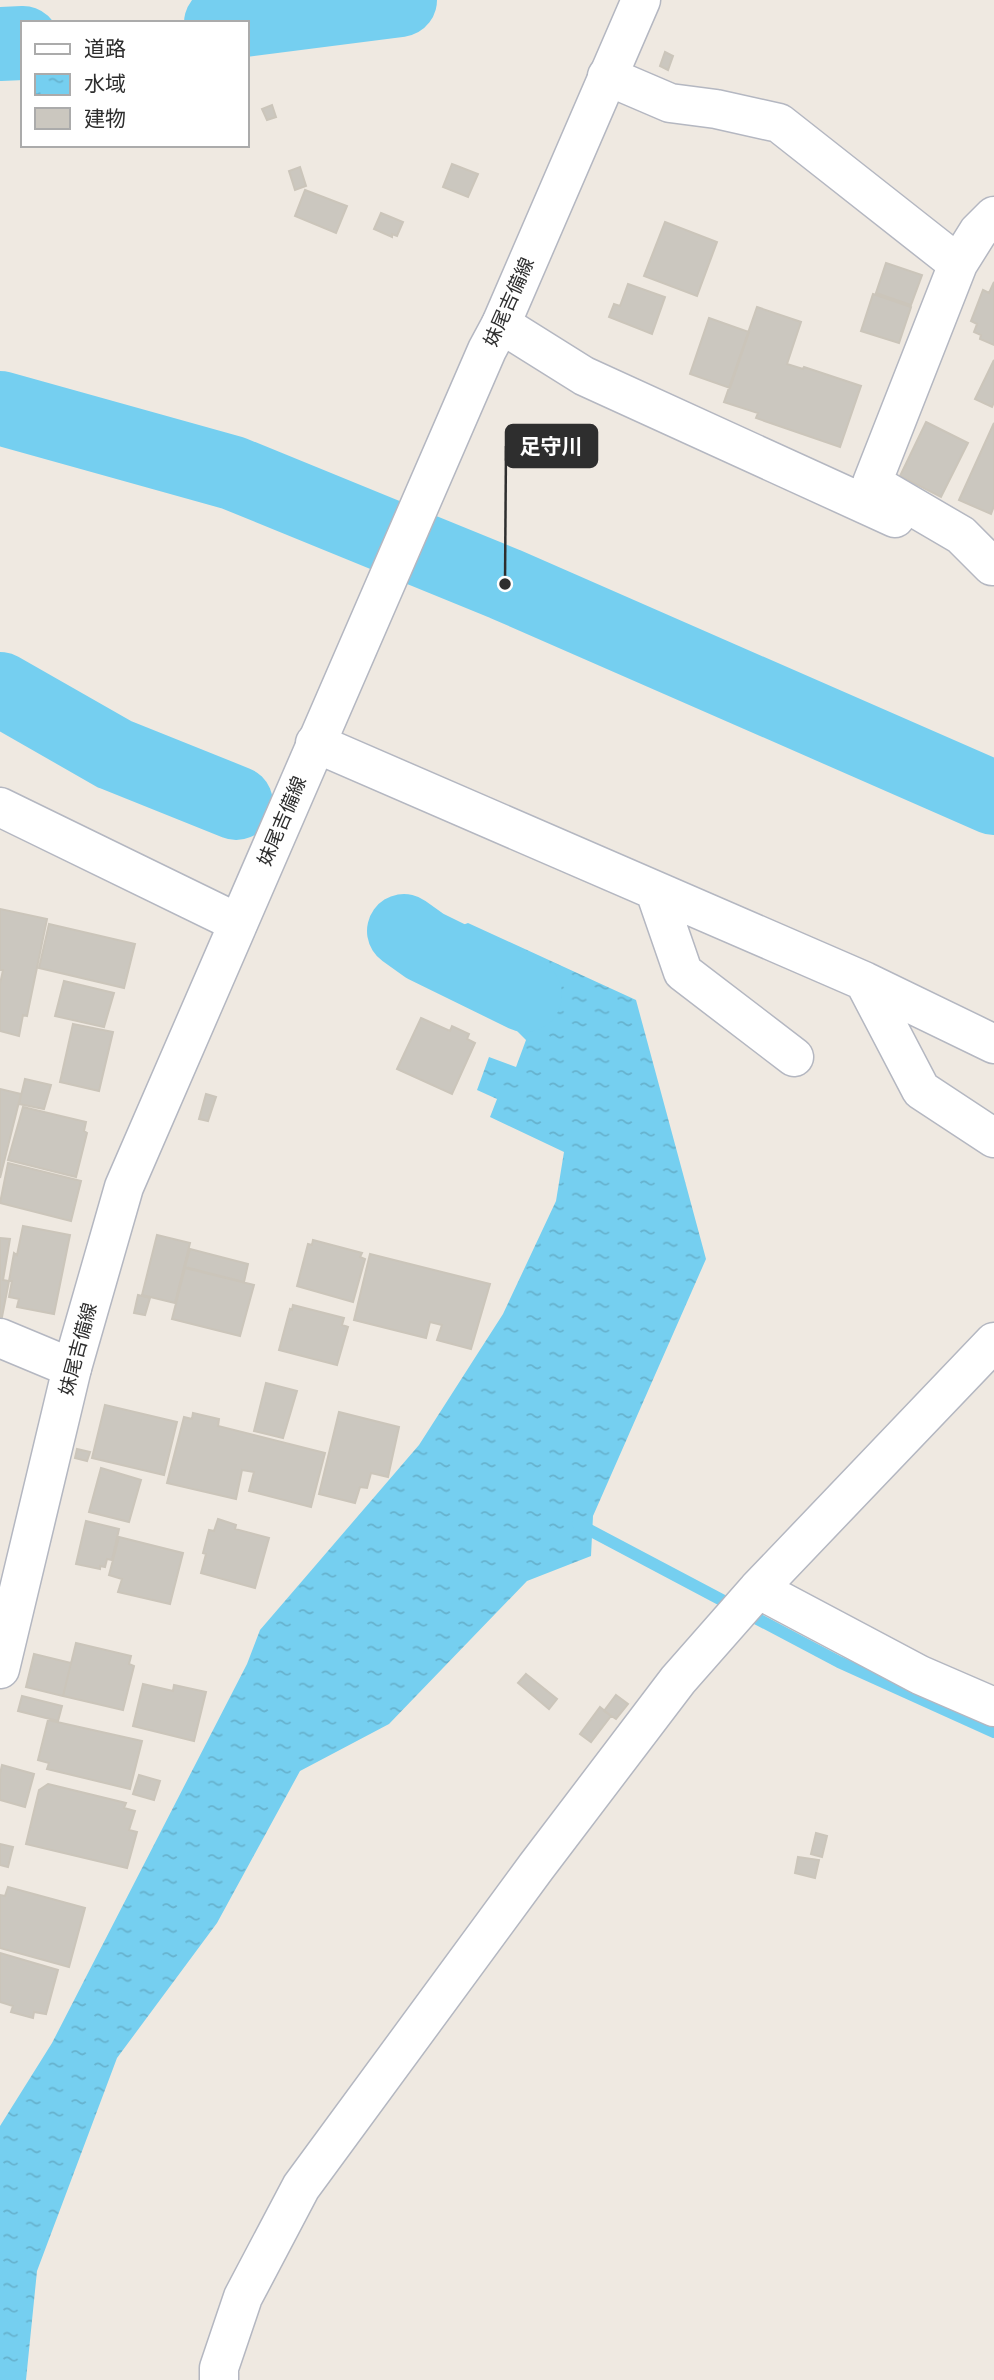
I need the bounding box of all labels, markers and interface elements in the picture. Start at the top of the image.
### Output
legend [21,21,248,147]
text: 道路 [84,37,126,61]
text: 水域 [84,72,126,96]
text: 建物 [84,107,126,131]
street label: 妹尾吉備線 [479,254,539,350]
callout: 足守川 [506,425,597,467]
text: 足守川 [520,435,583,459]
street label: 妹尾吉備線 [253,773,311,869]
street label: 妹尾吉備線 [55,1300,101,1398]

